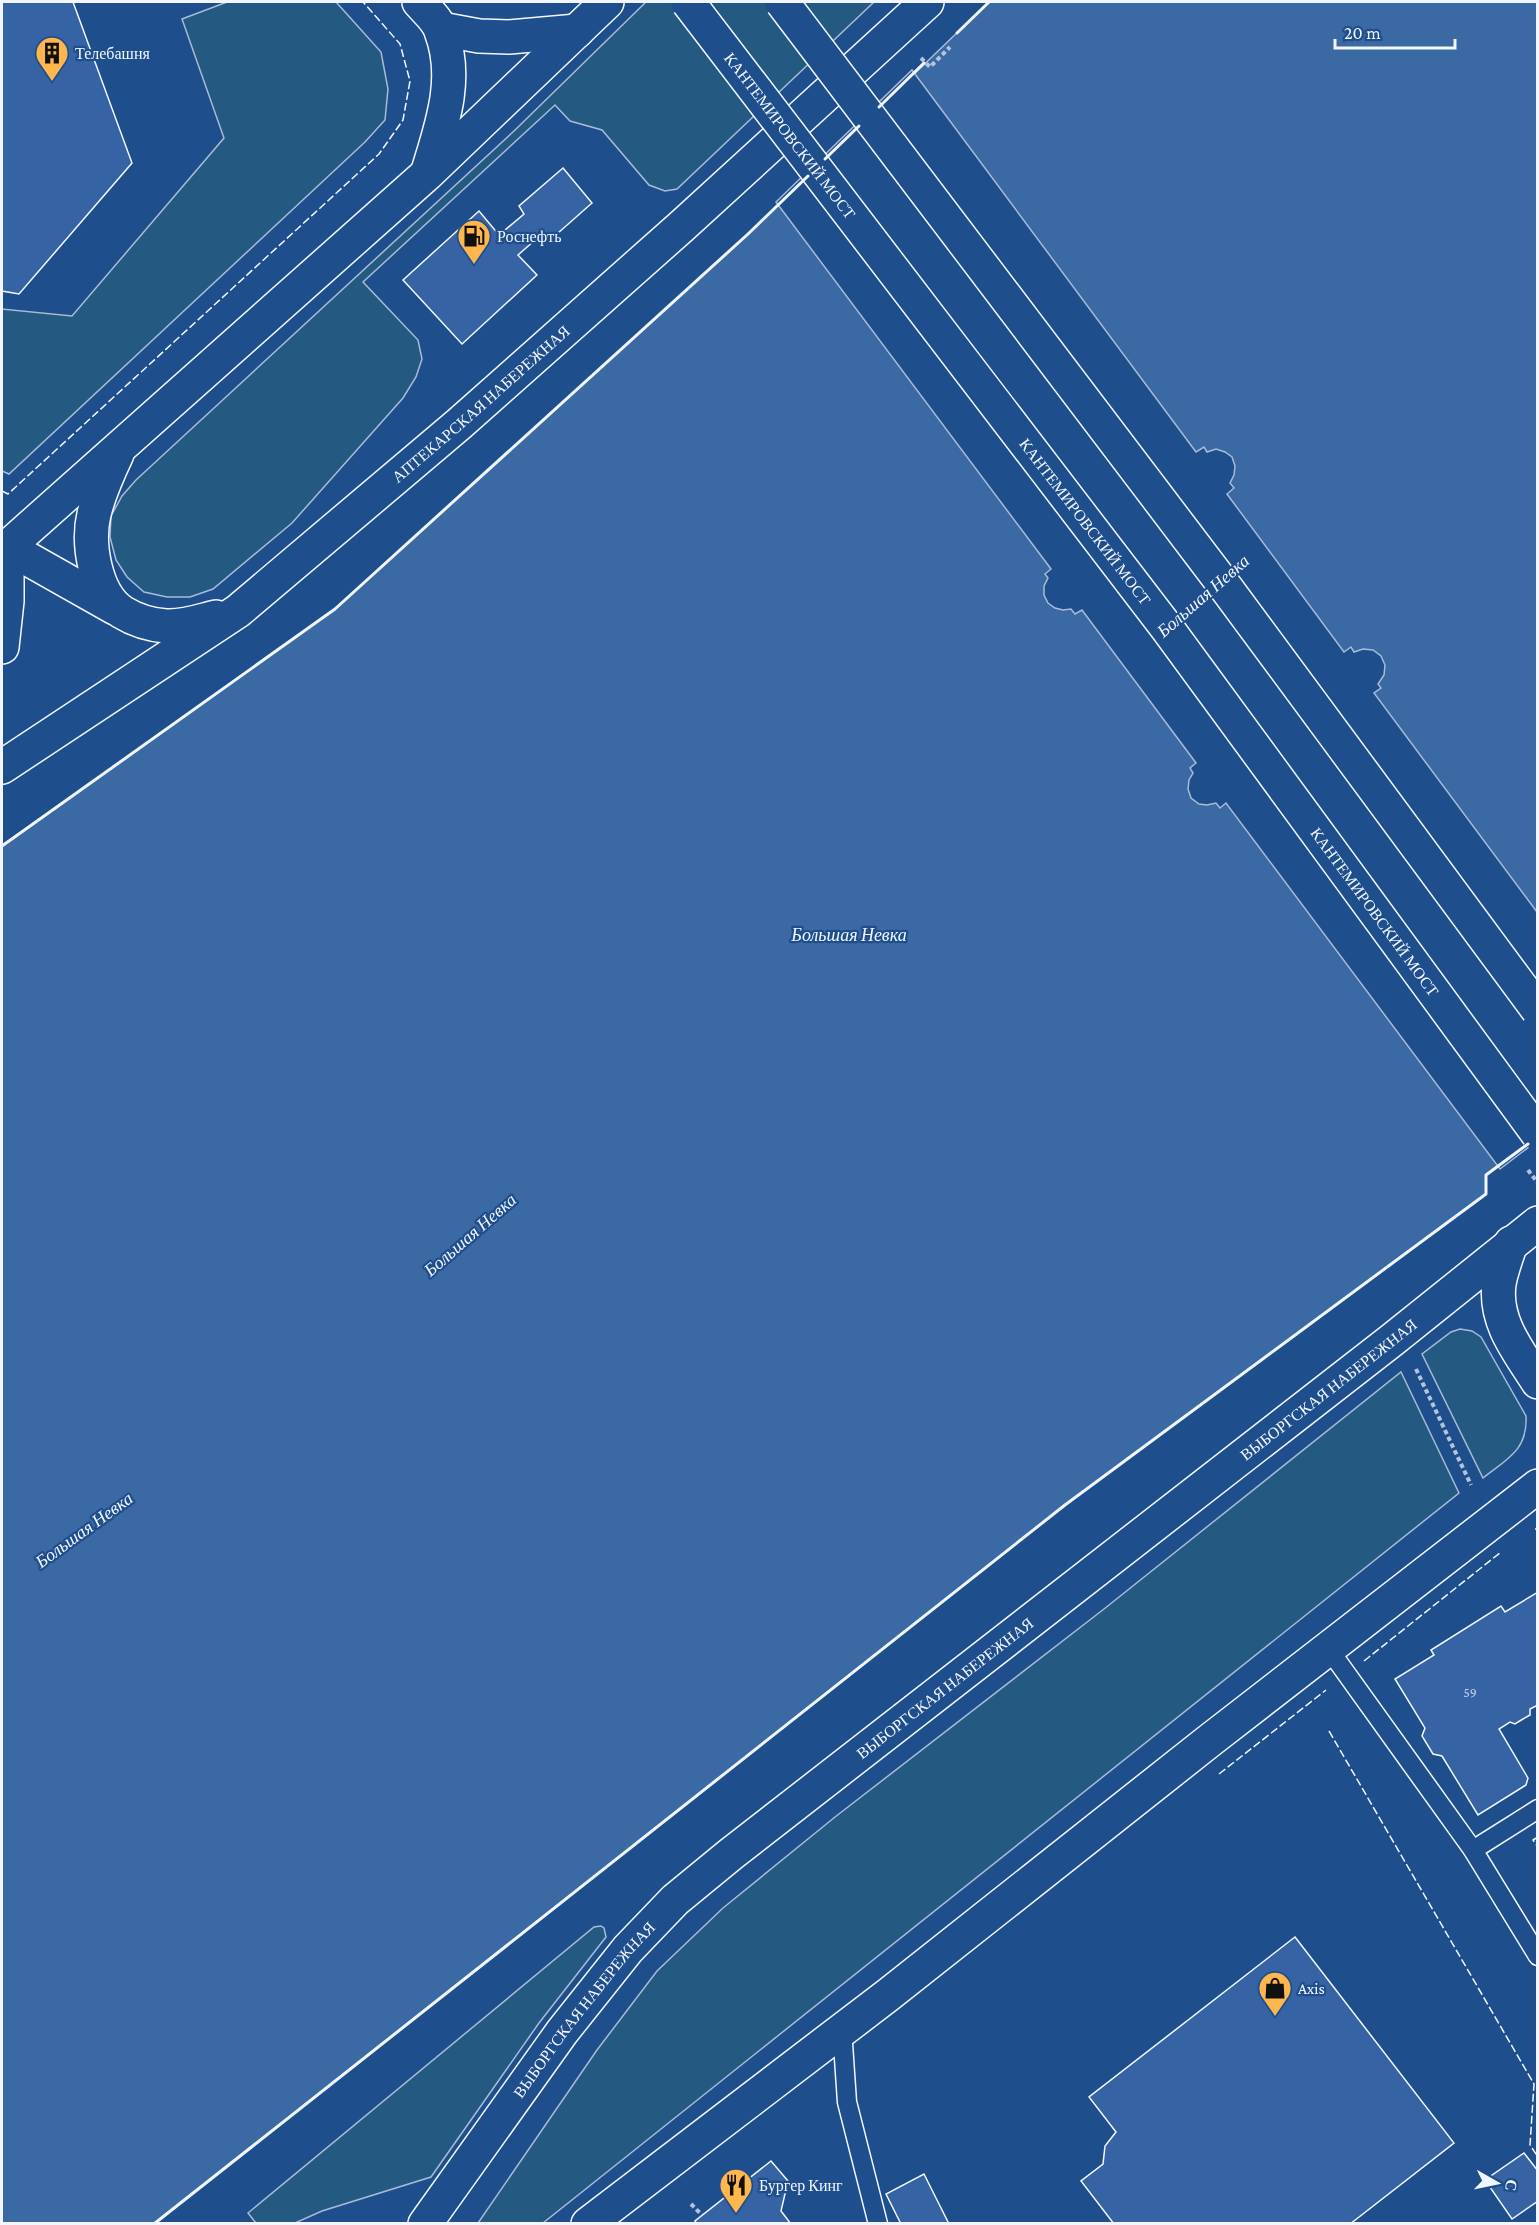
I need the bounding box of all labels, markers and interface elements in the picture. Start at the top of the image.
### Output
scale bar [1335,12,1455,50]
text: 20 m [1344,23,1381,43]
building icon: Телебашня [34,35,70,82]
place label: Телебашня [75,45,150,62]
street label: КАНТЕМИРОВСКИЙ МОСТ [721,49,859,222]
fuel station icon: Роснефть [456,218,492,265]
place label: Роснефть [497,228,562,246]
street label: АПТЕКАРСКАЯ НАБЕРЕЖНАЯ [389,322,573,485]
street label: КАНТЕМИРОВСКИЙ МОСТ [1017,435,1154,608]
water label: Большая Невка [1152,551,1253,642]
street label: КАНТЕМИРОВСКИЙ МОСТ [1308,824,1442,999]
water label: Большая Невка [790,925,907,945]
water label: Большая Невка [419,1190,520,1281]
street label: ВЫБОРГСКАЯ НАБЕРЕЖНАЯ [1237,1315,1420,1463]
water label: Большая Невка [31,1488,137,1573]
street label: ВЫБОРГСКАЯ НАБЕРЕЖНАЯ [853,1614,1037,1762]
house number: 59 [1463,1684,1477,1700]
street label: ВЫБОРГСКАЯ НАБЕРЕЖНАЯ [510,1918,658,2101]
shop icon: Axis [1257,1970,1293,2017]
place label: Axis [1298,1980,1325,1997]
north arrow [1467,2153,1527,2213]
restaurant icon: Бургер Кинг [718,2167,754,2214]
place label: Бургер Кинг [759,2177,843,2195]
text: С [1502,2178,1521,2192]

